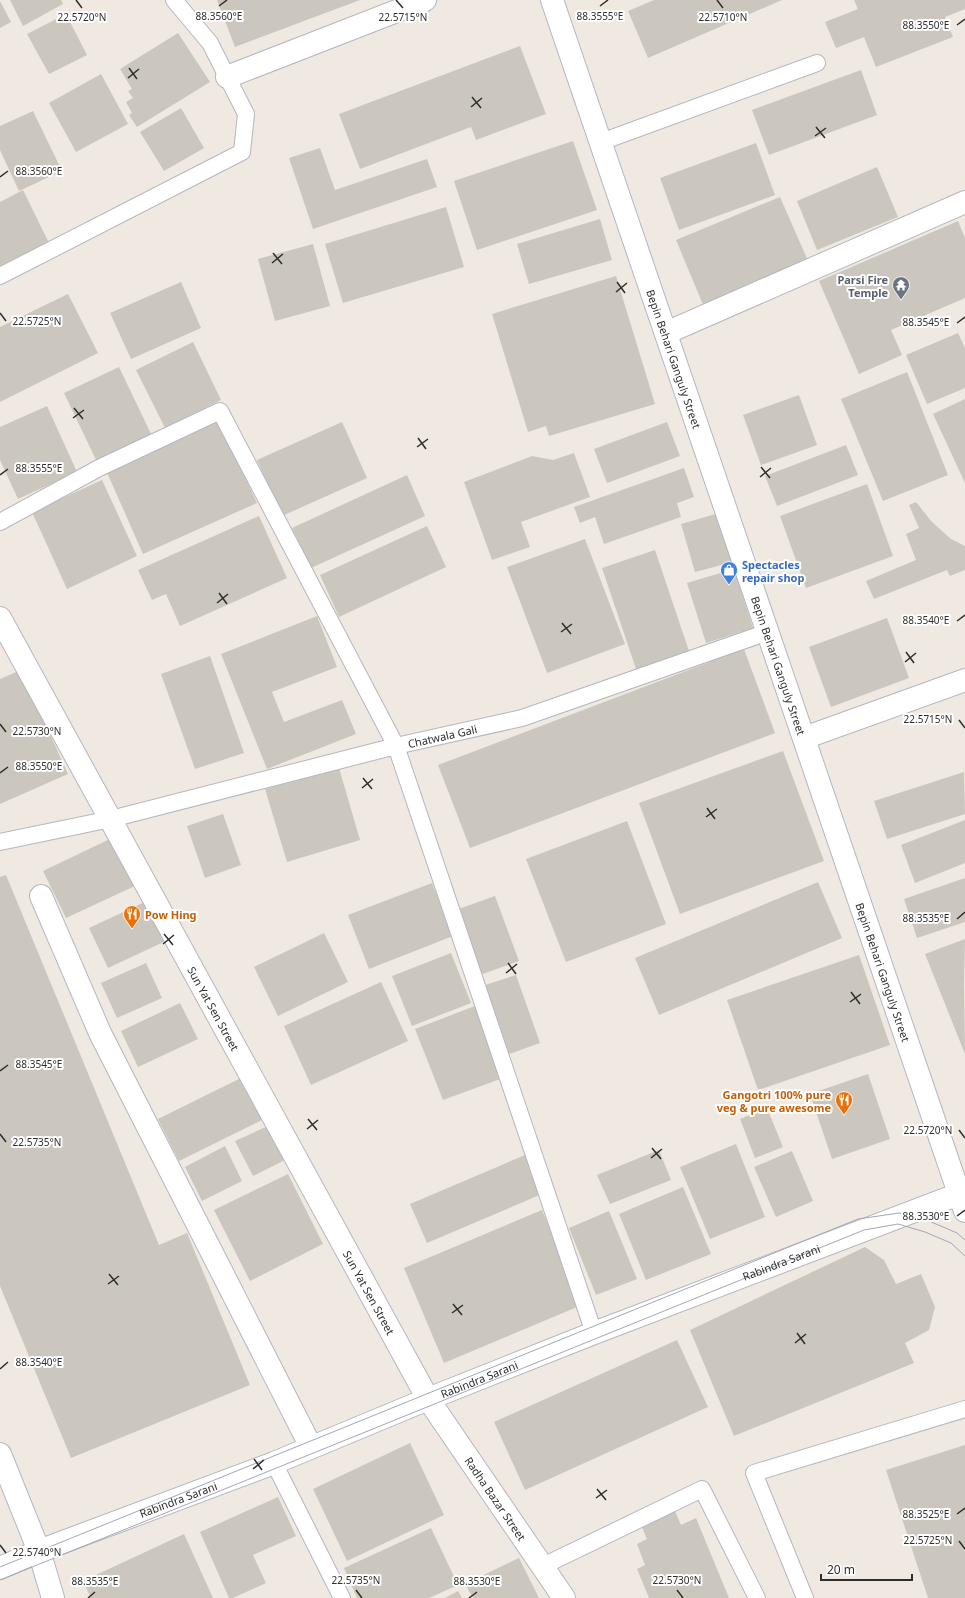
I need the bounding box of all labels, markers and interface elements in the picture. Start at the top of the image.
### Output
text: 88.3560°E [196,9,242,23]
text: 88.3555°E [577,9,623,23]
text: 22.5720°N [58,10,106,24]
text: 22.5715°N [379,10,427,24]
text: 22.5710°N [699,10,747,24]
text: 88.3550°E [903,18,949,32]
text: 88.3560°E [16,164,62,178]
place label: Parsi Fire Temple [837,272,888,300]
temple icon: Parsi Fire Temple [891,275,911,300]
street label: Bepin Behari Ganguly Street [644,287,705,430]
text: 22.5725°N [13,314,61,328]
text: 88.3545°E [903,315,949,329]
text: 88.3555°E [16,461,62,475]
place label: Spectacles repair shop [742,557,804,585]
shop icon: Spectacles repair shop [719,560,739,585]
street label: Bepin Behari Ganguly Street [748,594,810,737]
text: 88.3540°E [903,613,949,627]
text: 22.5715°N [904,712,952,726]
street label: Chatwala Gali [406,721,478,751]
text: 22.5730°N [13,724,61,738]
text: 88.3550°E [16,759,62,773]
street label: Bepin Behari Ganguly Street [853,901,914,1044]
restaurant icon: Pow Hing [122,904,142,929]
place label: Pow Hing [145,907,197,922]
text: 88.3535°E [903,911,949,925]
street label: Sun Yat Sen Street [185,963,243,1053]
text: 88.3545°E [16,1057,62,1071]
place label: Gangotri 100% pure veg & pure awesome [717,1087,831,1115]
restaurant icon: Gangotri 100% pure veg & pure awesome [834,1090,854,1115]
text: 22.5720°N [904,1123,952,1137]
text: 22.5735°N [13,1135,61,1149]
text: 88.3530°E [903,1209,949,1223]
street label: Rabindra Sarani [740,1240,822,1283]
street label: Sun Yat Sen Street [340,1248,399,1337]
text: 88.3540°E [16,1355,62,1369]
street label: Rabindra Sarani [438,1357,520,1401]
street label: Radha Bazar Street [462,1454,530,1543]
street label: Rabindra Sarani [137,1478,219,1520]
text: 88.3525°E [903,1507,949,1521]
text: 22.5725°N [904,1533,952,1547]
text: 22.5740°N [13,1545,61,1559]
scale bar [821,1556,912,1582]
text: 20 m [827,1561,855,1578]
text: 22.5735°N [332,1573,380,1587]
text: 22.5730°N [653,1573,701,1587]
text: 88.3535°E [72,1574,118,1588]
text: 88.3530°E [454,1574,500,1588]

